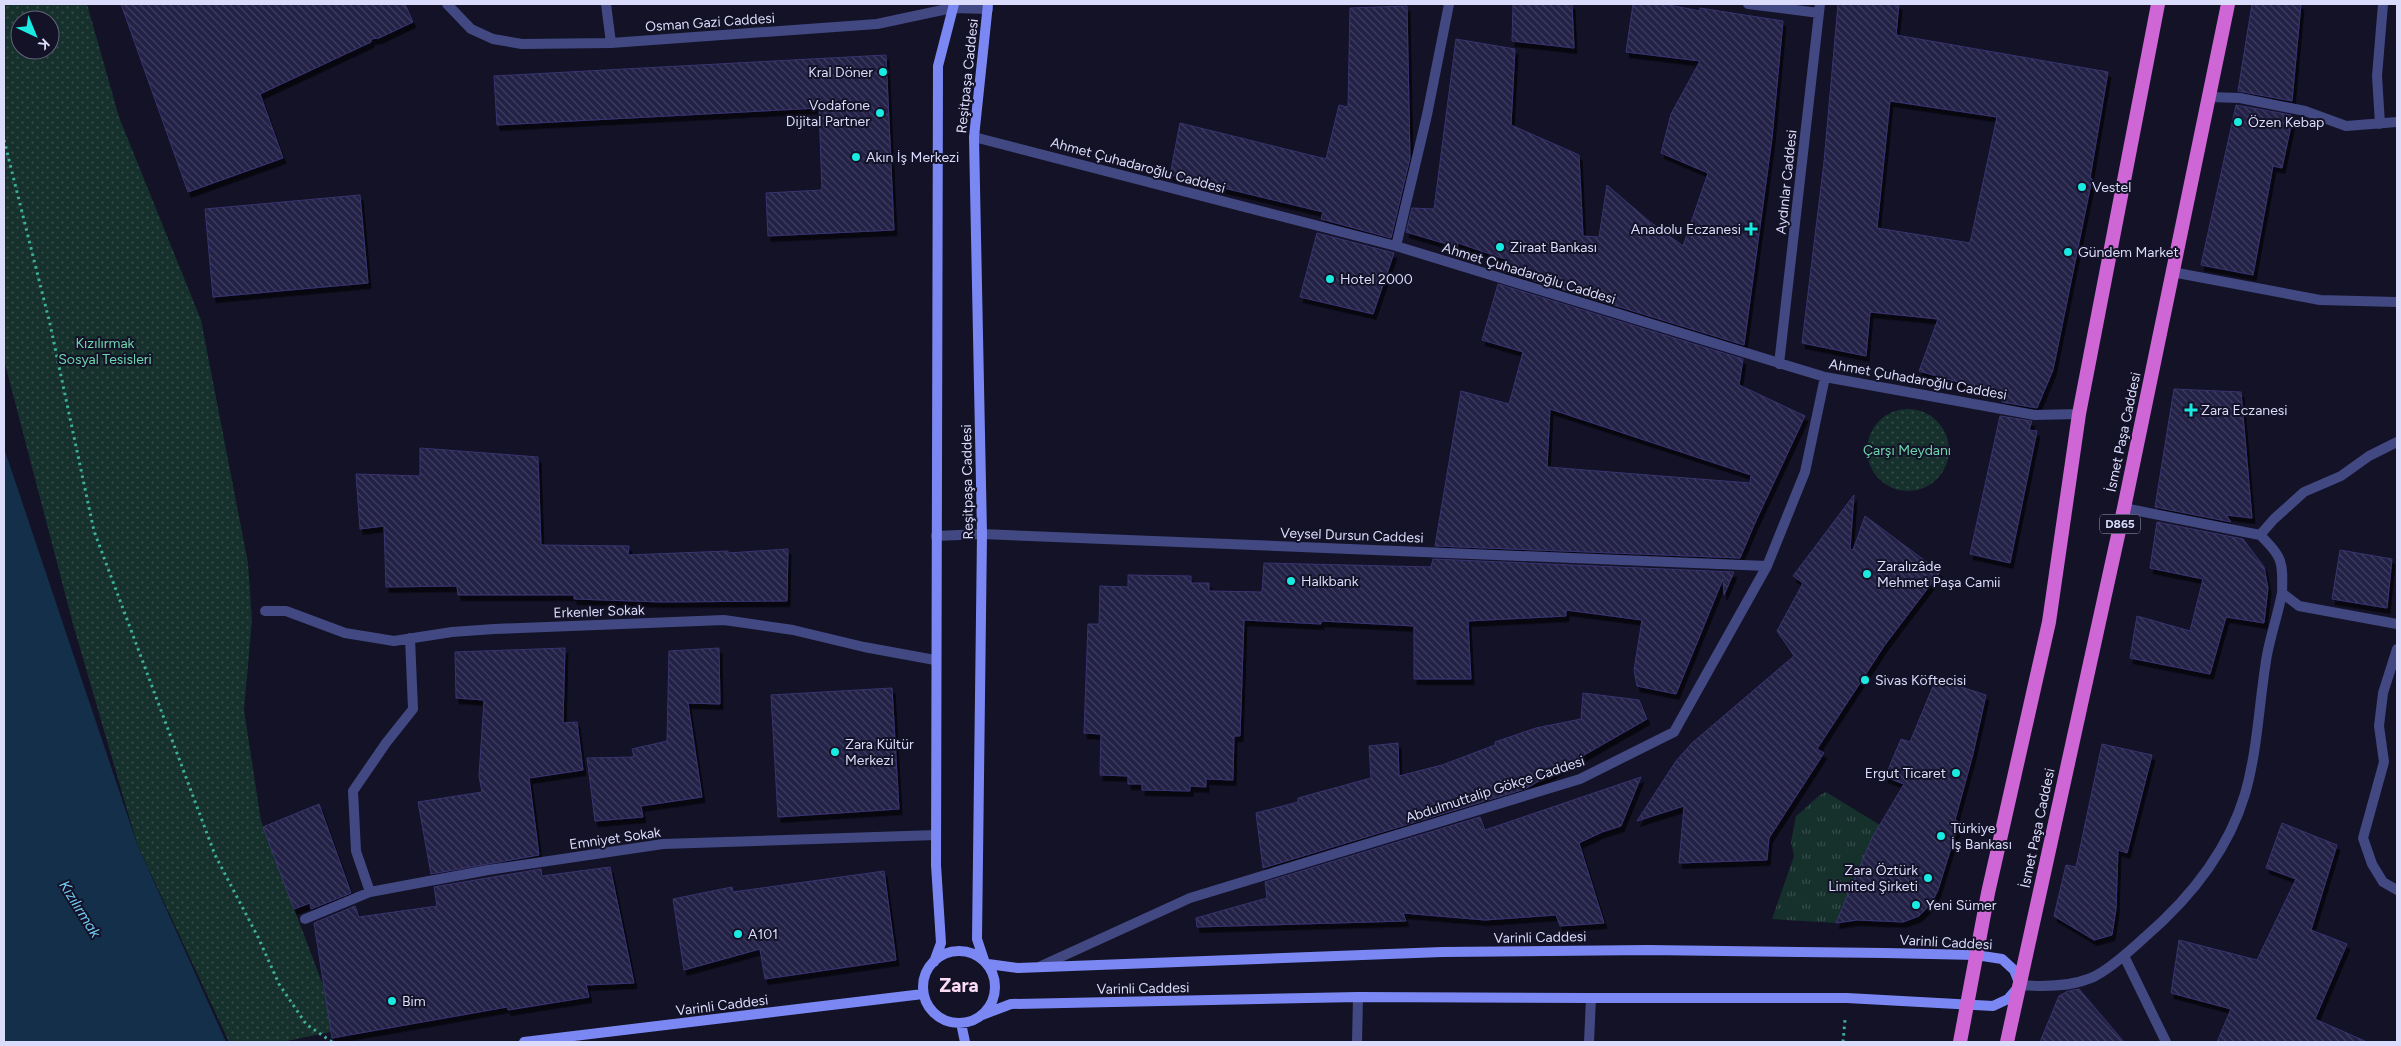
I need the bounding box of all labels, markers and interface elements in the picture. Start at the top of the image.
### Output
street label: Osman Gazi Caddesi [645,9,776,36]
north arrow [10,10,60,60]
street label: Reşitpaşa Caddesi [953,18,982,134]
text: K [34,35,53,54]
place label: Kral Döner [808,64,873,81]
marker: Kral Döner [877,66,889,78]
place label: Vodafone Dijital Partner [786,97,870,130]
marker: Vodafone Dijital Partner [874,107,886,119]
place label: Özen Kebap [2248,114,2324,131]
marker: Özen Kebap [2232,116,2244,128]
street label: Aydınlar Caddesi [1773,129,1800,235]
street label: Ahmet Çuhadaroğlu Caddesi [1049,134,1227,197]
place label: Akın İş Merkezi [866,149,959,166]
marker: Akın İş Merkezi [850,151,862,163]
place label: Vestel [2092,179,2131,196]
marker: Vestel [2076,181,2088,193]
place label: Anadolu Eczanesi [1631,221,1741,238]
marker: Anadolu Eczanesi [1745,223,1757,235]
street label: Ahmet Çuhadaroğlu Caddesi [1440,239,1618,308]
place label: Ziraat Bankası [1510,239,1597,256]
marker: Ziraat Bankası [1494,241,1506,253]
place label: Gündem Market [2078,244,2179,261]
marker: Gündem Market [2062,246,2074,258]
place label: Hotel 2000 [1340,271,1413,288]
marker: Hotel 2000 [1324,273,1336,285]
park label: Kızılırmak Sosyal Tesisleri [58,335,152,368]
street label: Ahmet Çuhadaroğlu Caddesi [1828,355,2008,404]
street label: İsmet Paşa Caddesi [2102,371,2144,494]
place label: Zara Eczanesi [2201,402,2288,419]
marker: Zara Eczanesi [2185,404,2197,416]
street label: Reşitpaşa Caddesi [958,424,977,540]
park label: Çarşı Meydanı [1863,442,1951,459]
road number: D865 [2100,514,2140,534]
street label: Veysel Dursun Caddesi [1280,525,1424,546]
place label: Zaralızâde Mehmet Paşa Camii [1877,558,2001,591]
marker: Zaralızâde Mehmet Paşa Camii [1861,568,1873,580]
place label: Halkbank [1301,573,1359,590]
marker: Halkbank [1285,575,1297,587]
street label: Erkenler Sokak [553,601,645,622]
place label: Sivas Köftecisi [1875,672,1966,689]
marker: Sivas Köftecisi [1859,674,1871,686]
place label: Zara Kültür Merkezi [845,736,914,769]
marker: Zara Kültür Merkezi [829,746,841,758]
street label: Abdulmuttalip Gökçe Caddesi [1403,752,1587,827]
place label: Ergut Ticaret [1865,765,1946,782]
marker: Ergut Ticaret [1950,767,1962,779]
street label: İsmet Paşa Caddesi [2016,767,2058,890]
place label: Türkiye İş Bankası [1951,820,2012,853]
street label: Emniyet Sokak [568,824,662,853]
marker: Türkiye İş Bankası [1935,830,1947,842]
place label: Zara Öztürk Limited Şirketi [1828,862,1918,895]
marker: Zara Öztürk Limited Şirketi [1922,872,1934,884]
water label: Kızılırmak [55,877,105,942]
place label: Yeni Sümer [1926,897,1997,914]
marker: Yeni Sümer [1910,899,1922,911]
place label: A101 [748,926,778,943]
marker: A101 [732,928,744,940]
street label: Varinli Caddesi [1493,928,1587,947]
street label: Varinli Caddesi [1899,932,1993,953]
district label: Zara [939,974,979,997]
street label: Varinli Caddesi [1096,979,1190,998]
street label: Varinli Caddesi [675,991,769,1020]
place label: Bim [402,993,426,1010]
marker: Bim [386,995,398,1007]

